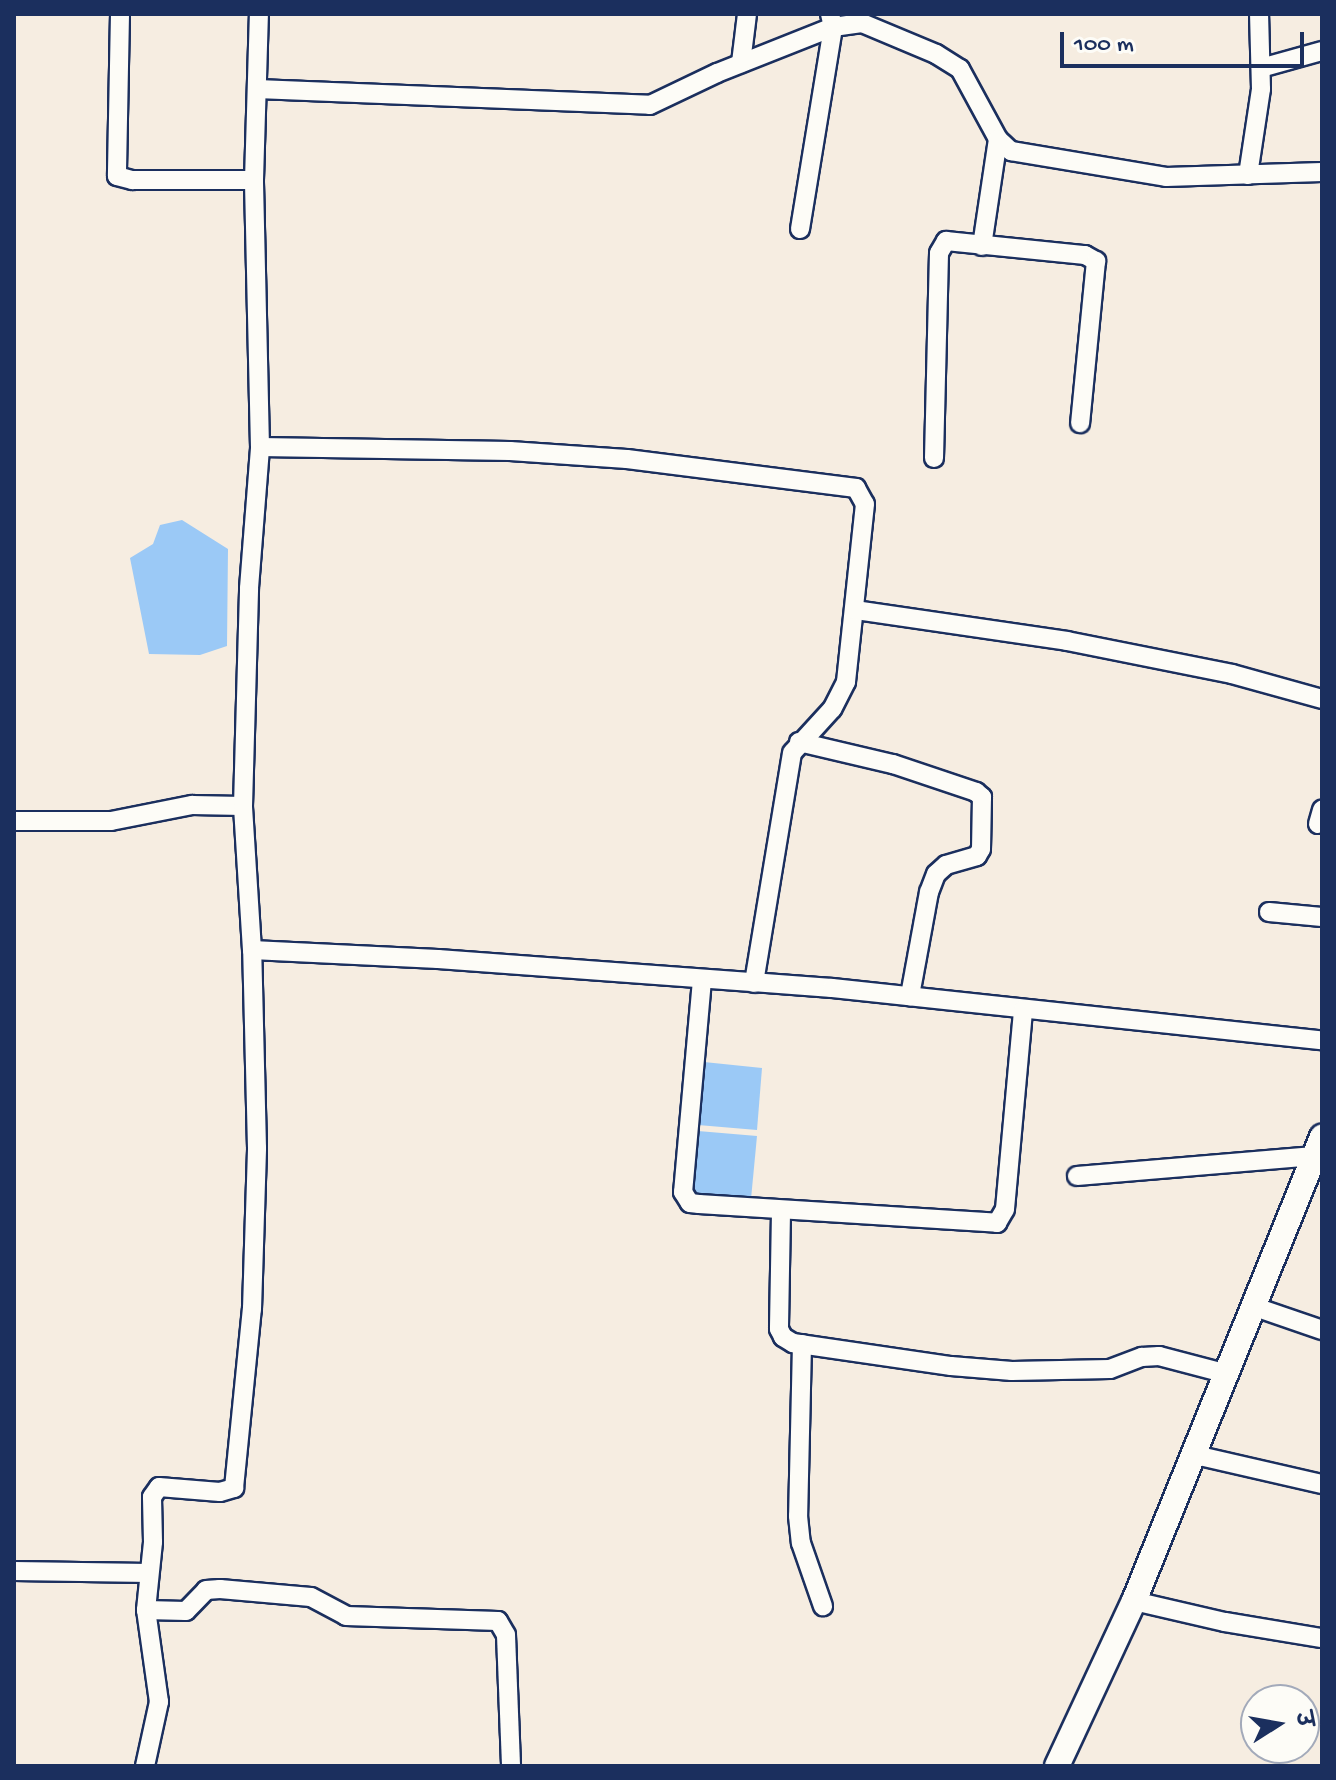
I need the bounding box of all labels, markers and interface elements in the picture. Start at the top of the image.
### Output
scale bar [1064,16,1308,66]
text: 100 m [1074,31,1134,60]
north arrow [1240,1684,1320,1764]
text: उ [1287,1710,1316,1729]

